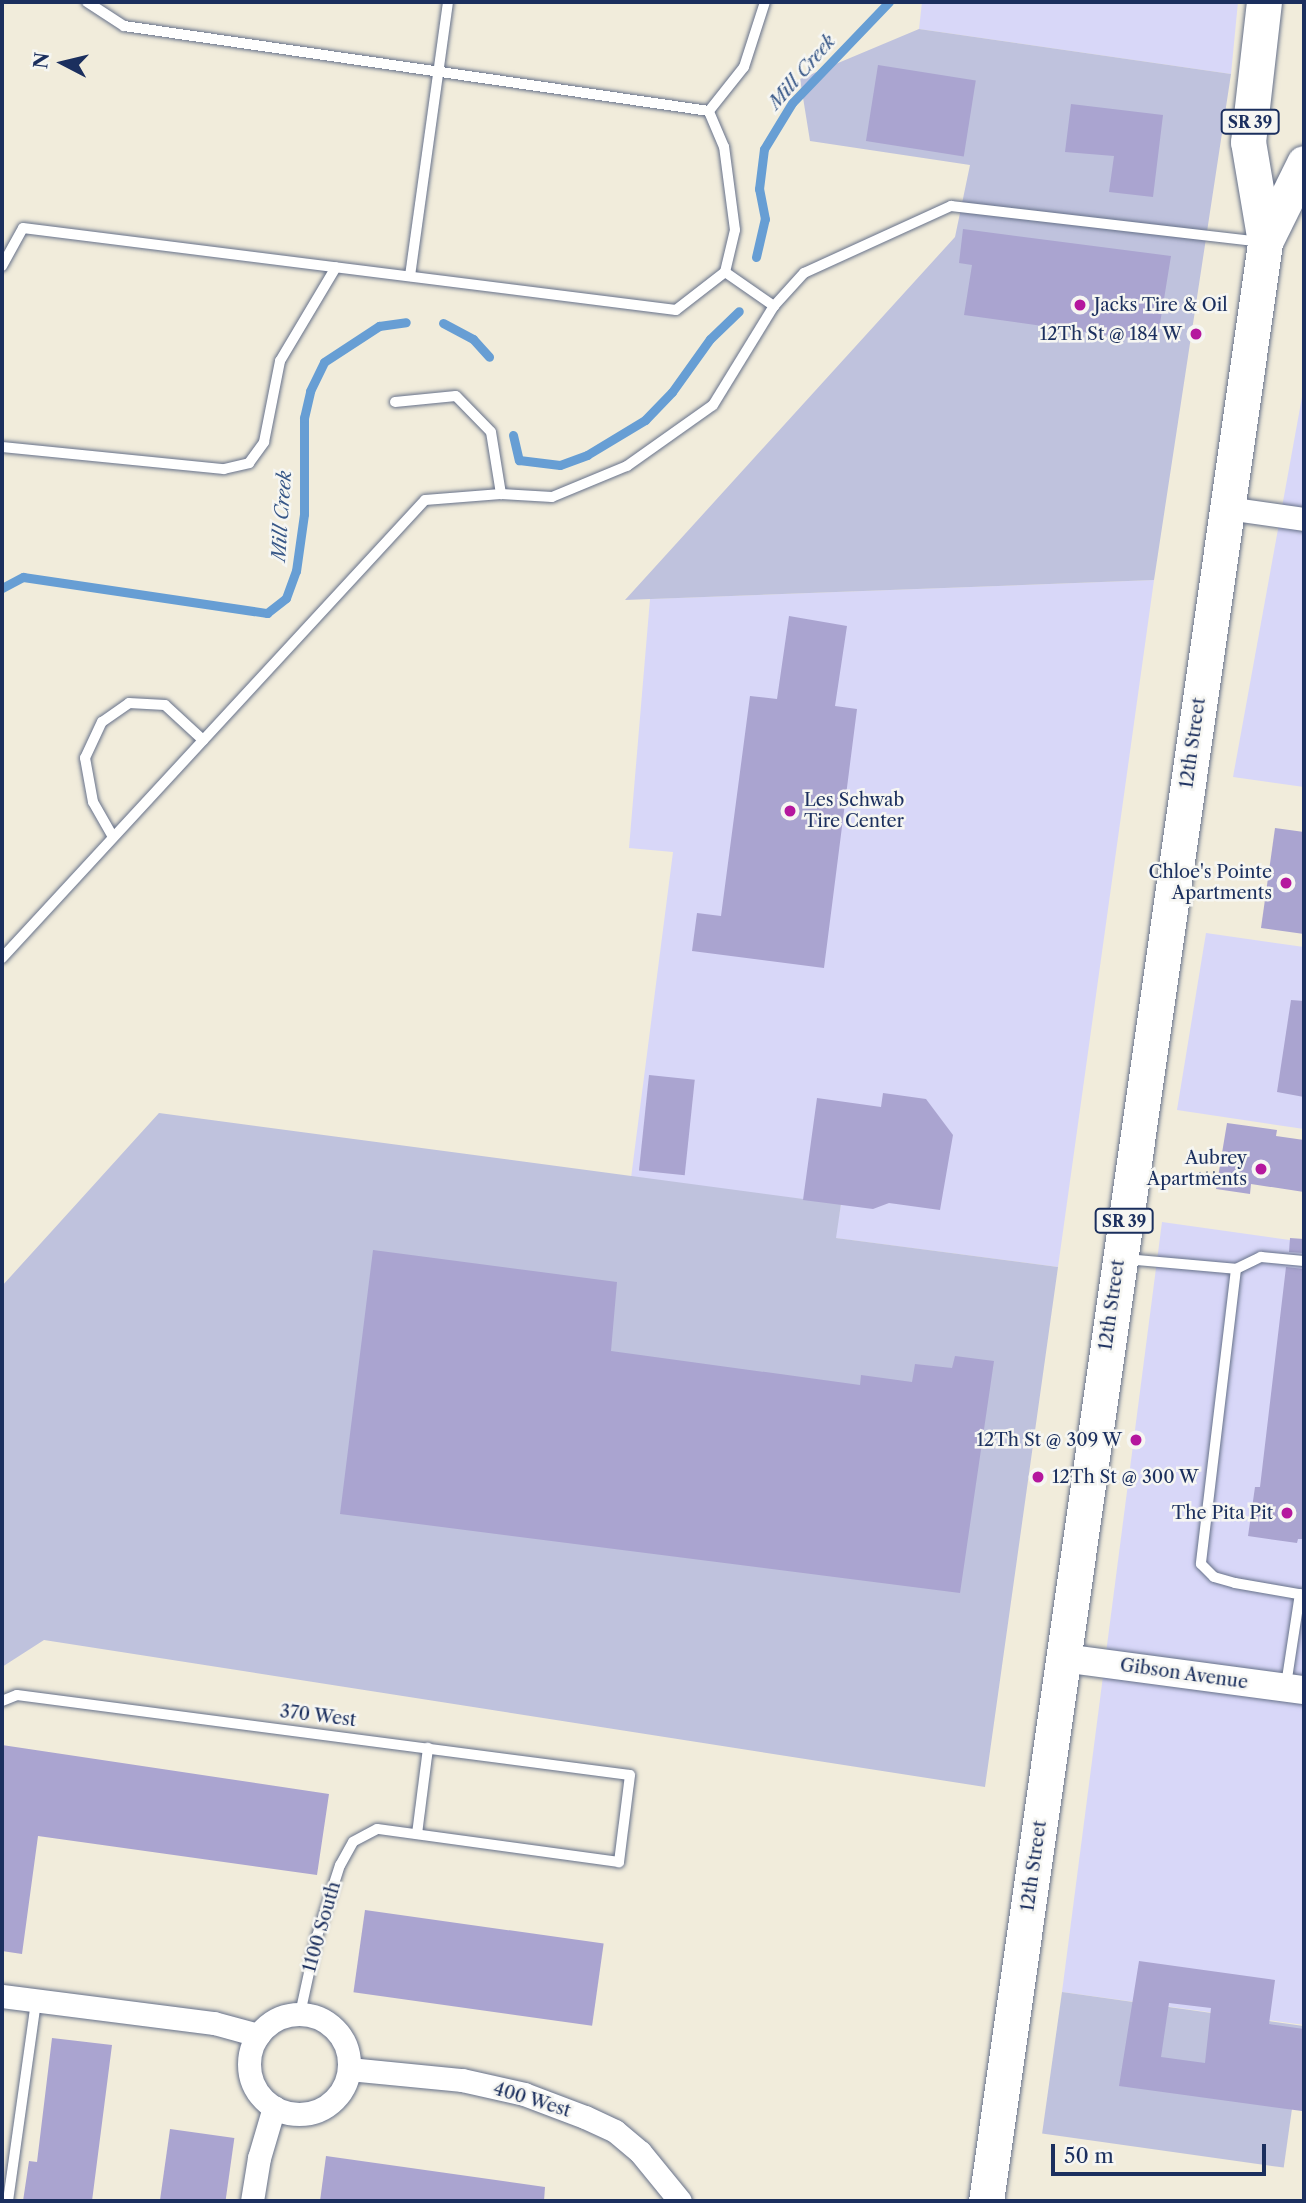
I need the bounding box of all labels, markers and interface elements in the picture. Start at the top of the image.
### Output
north arrow [28,28,98,98]
water label: Mill Creek [764,30,840,114]
text: N [29,51,54,70]
road number: SR 39 [1220,110,1280,134]
place label: Jacks Tire & Oil [1094,294,1228,316]
marker: Jacks Tire & Oil [1072,297,1088,313]
place label: 12Th St @ 184 W [1039,323,1182,345]
marker: 12Th St @ 184 W [1188,326,1204,342]
water label: Mill Creek [267,470,297,562]
street label: 12th Street [1176,696,1210,790]
place label: Les Schwab Tire Center [804,790,904,832]
marker: Les Schwab Tire Center [782,803,798,819]
place label: Chloe's Pointe Apartments [1149,862,1272,904]
marker: Chloe's Pointe Apartments [1278,875,1294,891]
place label: Aubrey Apartments [1147,1148,1247,1190]
marker: Aubrey Apartments [1253,1161,1269,1177]
road number: SR 39 [1094,1208,1154,1233]
street label: 12th Street [1095,1258,1129,1352]
place label: 12Th St @ 309 W [976,1429,1122,1451]
marker: 12Th St @ 309 W [1128,1432,1144,1448]
place label: 12Th St @ 300 W [1052,1466,1199,1488]
marker: 12Th St @ 300 W [1030,1469,1046,1485]
place label: The Pita Pit [1172,1502,1273,1524]
marker: The Pita Pit [1279,1505,1295,1521]
street label: Gibson Avenue [1118,1654,1250,1694]
street label: 370 West [278,1701,358,1731]
street label: 12th Street [1017,1819,1051,1913]
street label: 1100 South [299,1879,345,1975]
street label: 400 West [490,2078,574,2122]
scale bar [1054,2130,1269,2174]
text: 50 m [1064,2143,1114,2168]

